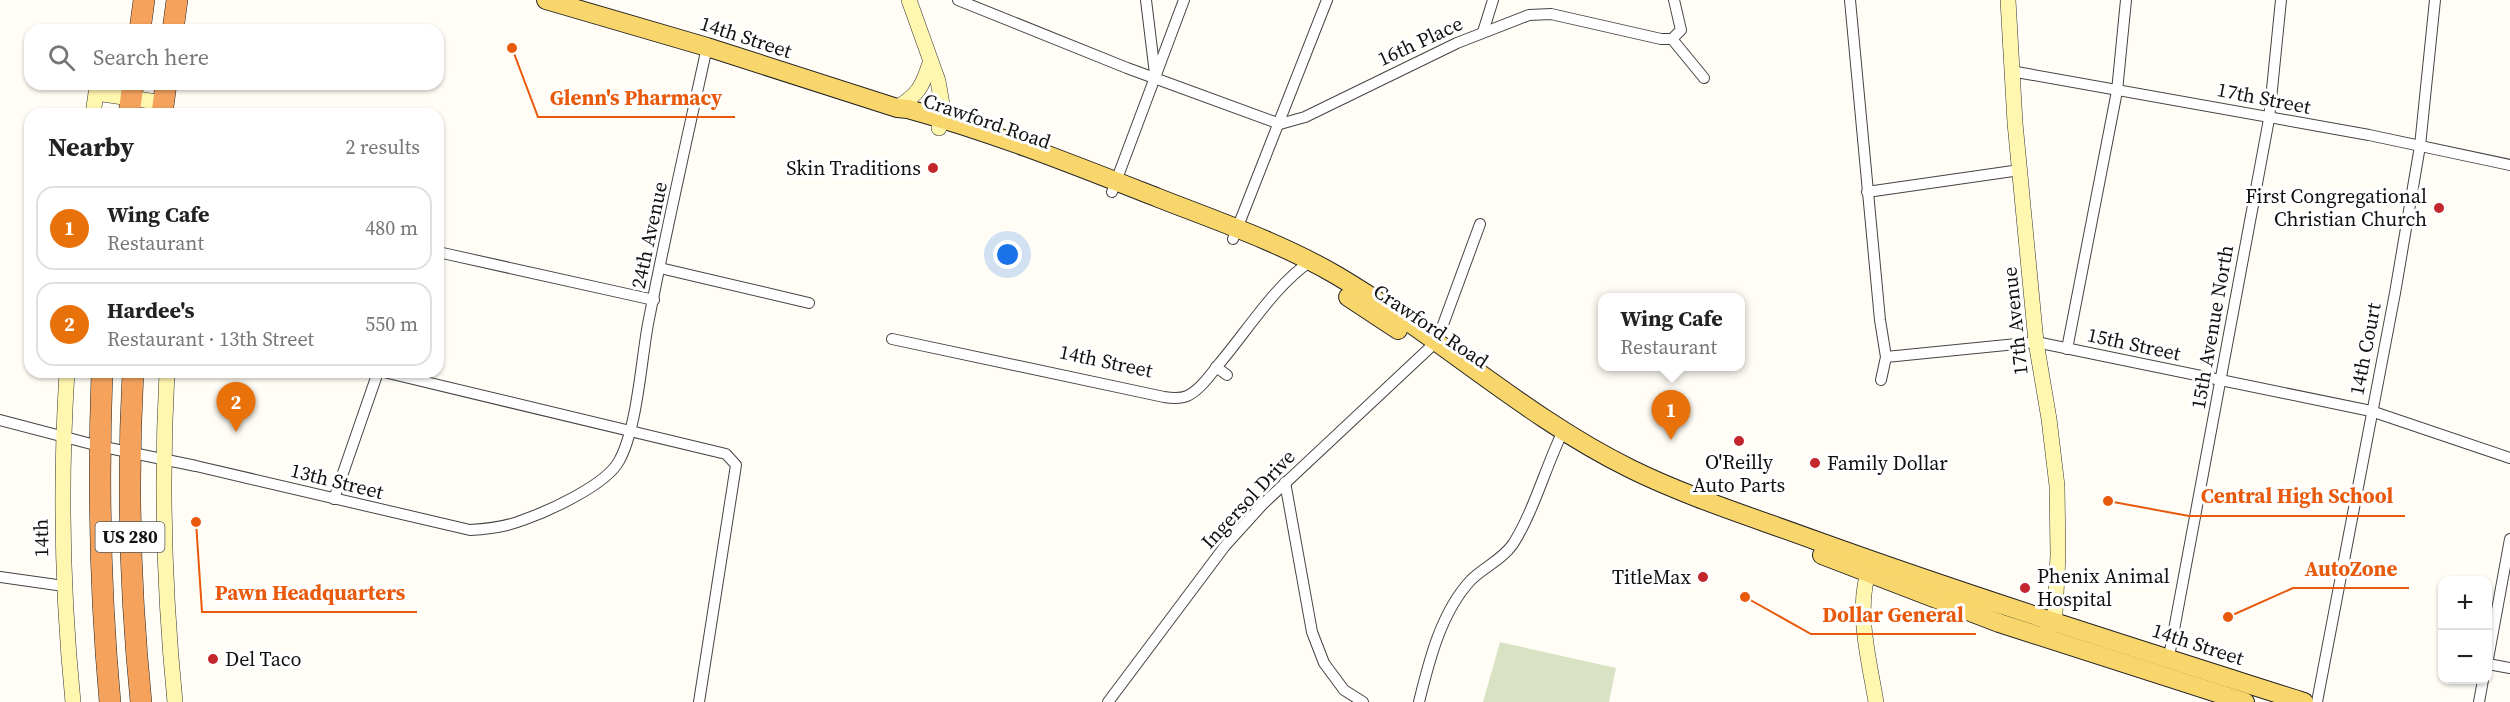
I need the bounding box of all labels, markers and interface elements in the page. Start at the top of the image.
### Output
street label: 14th Street [697,9,796,65]
street label: 16th Place [1373,9,1467,73]
search box [24,24,444,90]
icon: search [45,41,78,74]
text: Search here [93,42,209,72]
street label: 17th Street [2215,75,2314,121]
callout: Glenn's Pharmacy [538,78,735,117]
text: Glenn's Pharmacy [550,83,723,112]
street label: Crawford Road [919,86,1055,156]
text: Nearby [48,129,134,165]
text: 2 results [345,133,420,161]
place label: Skin Traditions [786,154,921,182]
marker: Skin Traditions [926,161,940,175]
street label: 24th Avenue [624,179,674,291]
place label: First Congregational Christian Church [2245,182,2427,233]
text: Wing Cafe [107,199,210,229]
marker: First Congregational Christian Church [2432,201,2446,215]
text: 1 [64,214,75,242]
text: 480 m [365,214,418,242]
text: Restaurant [107,229,204,257]
your location [993,240,1022,269]
street label: 15th Avenue North [2184,243,2240,411]
street label: 17th Avenue [1995,265,2035,377]
street label: Crawford Road [1368,277,1495,375]
popup [1598,293,1745,371]
text: Hardee's [107,295,195,325]
street label: 14th Court [2342,300,2388,398]
text: Wing Cafe [1620,303,1723,333]
text: 2 [64,310,75,338]
text: 550 m [365,310,418,338]
street label: 15th Street [2085,320,2184,368]
text: Restaurant · 13th Street [107,325,314,353]
text: Restaurant [1620,333,1717,361]
street label: 14th Street [1057,337,1156,385]
pin: 2 [216,382,256,432]
pin: 1 [1652,390,1690,440]
marker: O'Reilly Auto Parts [1732,434,1746,448]
street label: Ingersol Drive [1195,443,1301,555]
place label: O'Reilly Auto Parts [1693,448,1785,499]
place label: Family Dollar [1827,449,1948,477]
street label: 13th Street [288,456,387,506]
marker: Family Dollar [1808,456,1822,470]
callout: Central High School [2189,477,2405,516]
text: Central High School [2201,481,2394,510]
street label: 14th [27,518,55,558]
road number: US 280 [96,522,164,552]
callout: AutoZone [2293,549,2409,588]
text: AutoZone [2305,554,2397,583]
place label: Phenix Animal Hospital [2037,562,2170,613]
place label: TitleMax [1612,563,1691,591]
marker: TitleMax [1696,570,1710,584]
callout: Pawn Headquarters [202,573,417,612]
map controls [2438,576,2492,684]
button: + [2438,576,2492,630]
text: Pawn Headquarters [215,578,406,607]
marker: Phenix Animal Hospital [2018,581,2032,595]
callout: Dollar General [1811,595,1976,634]
text: Dollar General [1822,600,1964,629]
street label: 14th Street [2149,616,2248,672]
button: − [2438,630,2492,684]
place label: Del Taco [225,645,302,673]
marker: Del Taco [206,652,220,666]

